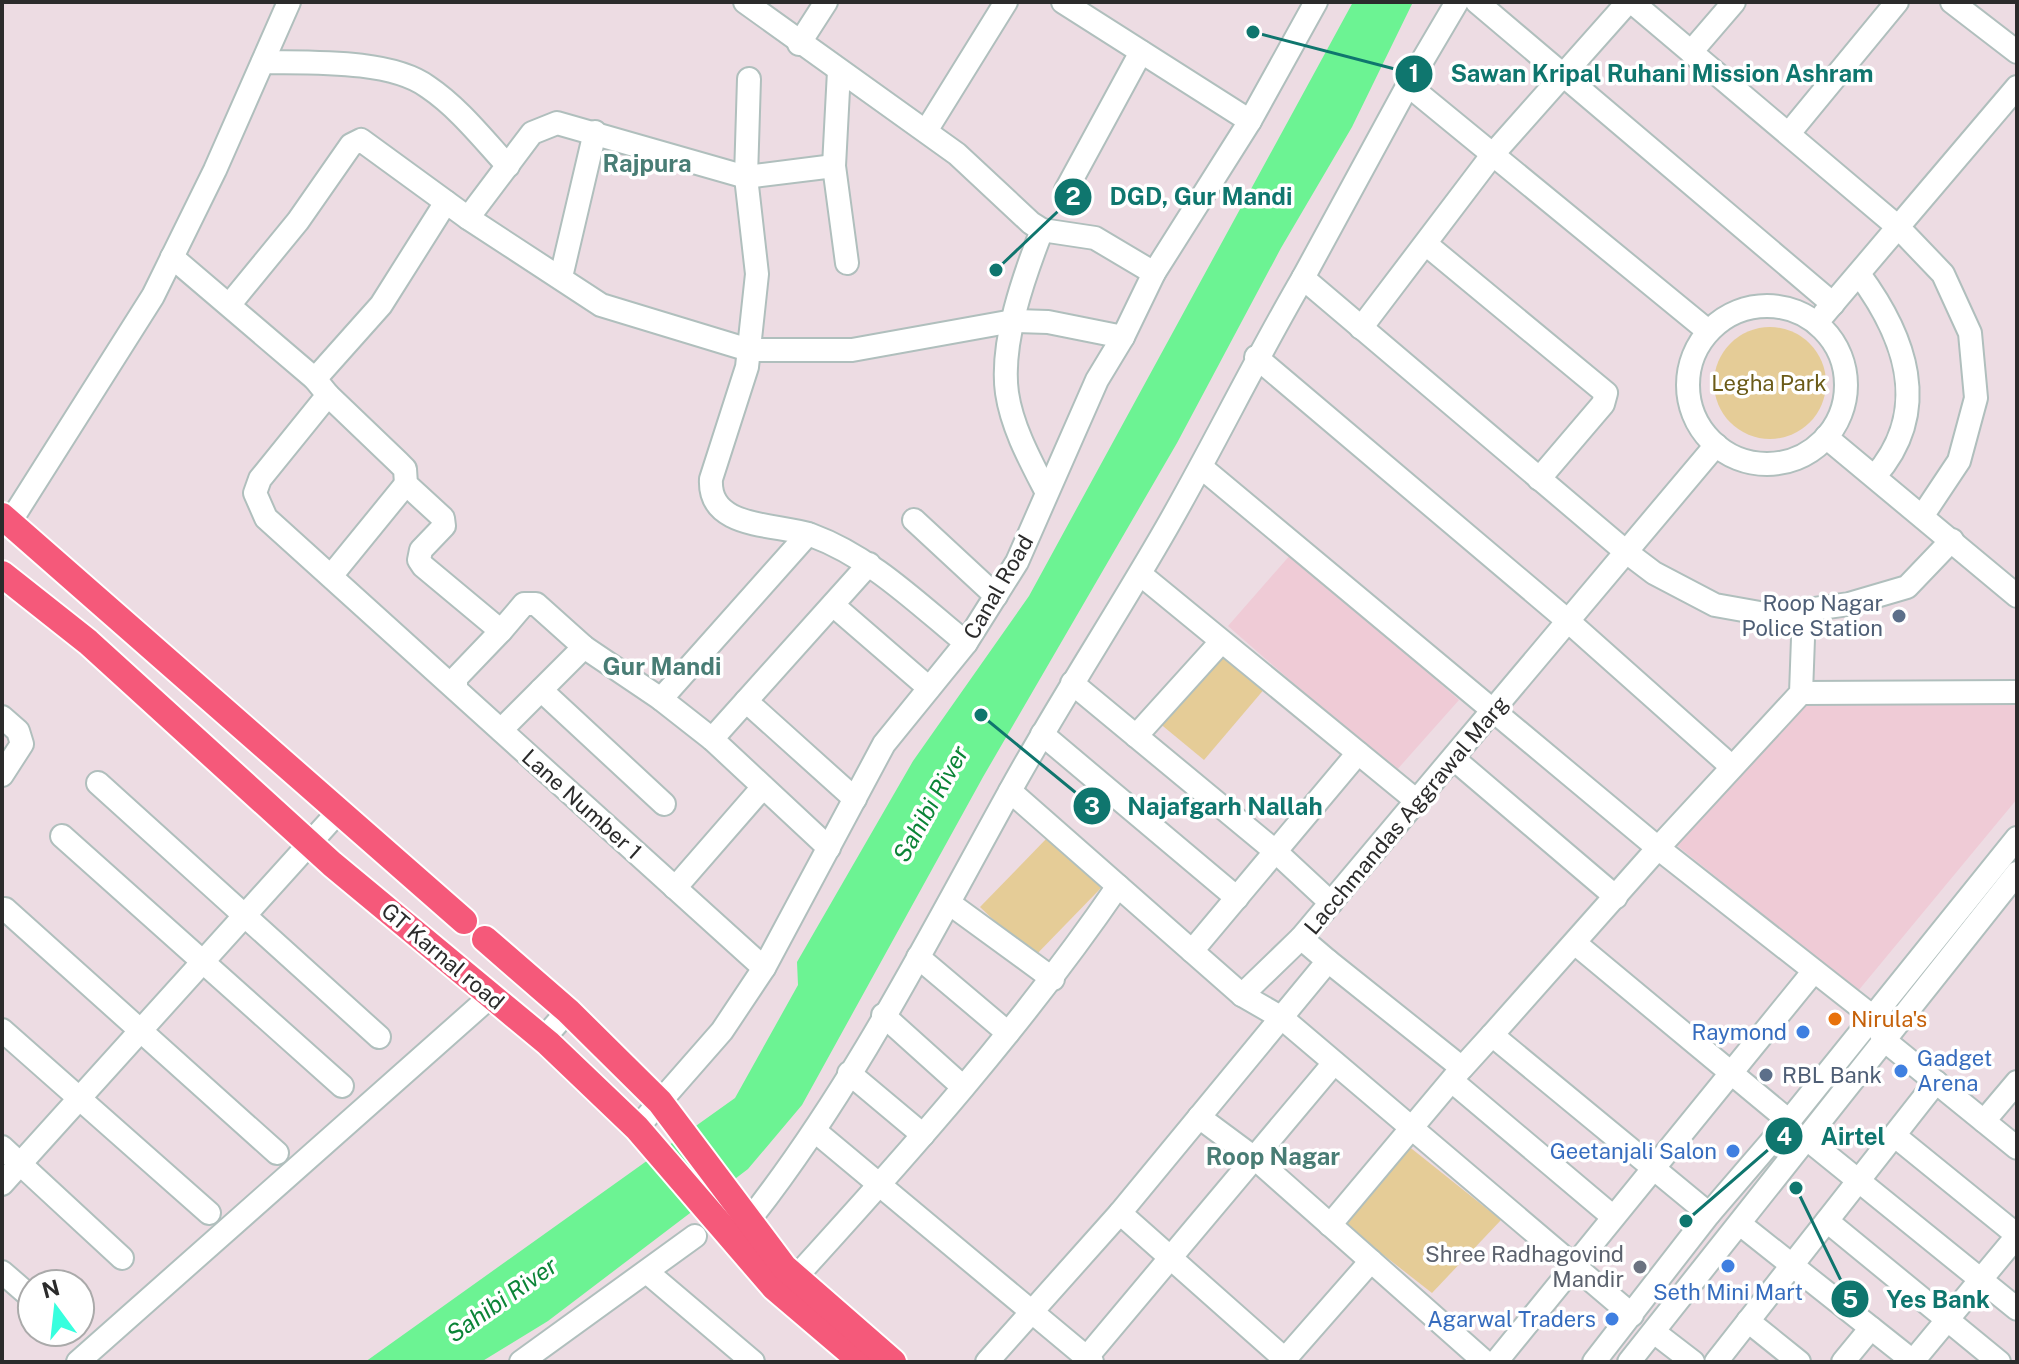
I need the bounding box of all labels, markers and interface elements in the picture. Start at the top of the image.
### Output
callout: Sawan Kripal Ruhani Mission Ashram [1394,50,1889,98]
text: 1 [1409,59,1419,87]
text: Sawan Kripal Ruhani Mission Ashram [1450,59,1874,87]
district label: Rajpura [602,149,692,177]
callout: DGD, Gur Mandi [1053,173,1308,221]
text: 2 [1065,182,1081,210]
text: DGD, Gur Mandi [1110,182,1292,210]
park label: Legha Park [1711,370,1827,396]
street label: Canal Road [958,530,1038,644]
place label: Roop Nagar Police Station [1742,590,1883,641]
marker: Roop Nagar Police Station [1890,607,1908,625]
district label: Gur Mandi [603,652,721,680]
street label: Lacchmandas Aggrawal Marg [1299,690,1513,940]
water label: Sahibi River [887,740,974,866]
street label: Lane Number 1 [517,744,647,864]
callout: Najafgarh Nallah [1072,782,1339,830]
text: 3 [1084,792,1100,820]
text: Najafgarh Nallah [1127,792,1323,820]
street label: GT Karnal road [376,897,510,1015]
place label: Nirula's [1851,1006,1927,1032]
marker: Nirula's [1826,1010,1844,1028]
place label: Raymond [1691,1019,1787,1045]
marker: Raymond [1794,1023,1812,1041]
place label: Gadget Arena [1917,1045,1992,1096]
place label: RBL Bank [1782,1062,1882,1088]
marker: Gadget Arena [1892,1062,1910,1080]
marker: RBL Bank [1757,1066,1775,1084]
callout: Airtel [1764,1112,1901,1160]
text: 4 [1776,1122,1792,1150]
text: Airtel [1820,1122,1886,1150]
place label: Geetanjali Salon [1550,1138,1717,1164]
district label: Roop Nagar [1206,1142,1340,1170]
marker: Geetanjali Salon [1724,1142,1742,1160]
place label: Shree Radhagovind Mandir [1425,1241,1624,1292]
water label: Sahibi River [441,1250,563,1347]
marker: Seth Mini Mart [1719,1257,1737,1275]
marker: Shree Radhagovind Mandir [1631,1258,1649,1276]
north arrow [16,1268,96,1348]
text: N [39,1274,63,1303]
callout: Yes Bank [1830,1275,2006,1323]
place label: Seth Mini Mart [1653,1279,1803,1305]
text: 5 [1842,1285,1858,1313]
text: Yes Bank [1886,1285,1990,1313]
place label: Agarwal Traders [1427,1306,1596,1332]
marker: Agarwal Traders [1603,1310,1621,1328]

